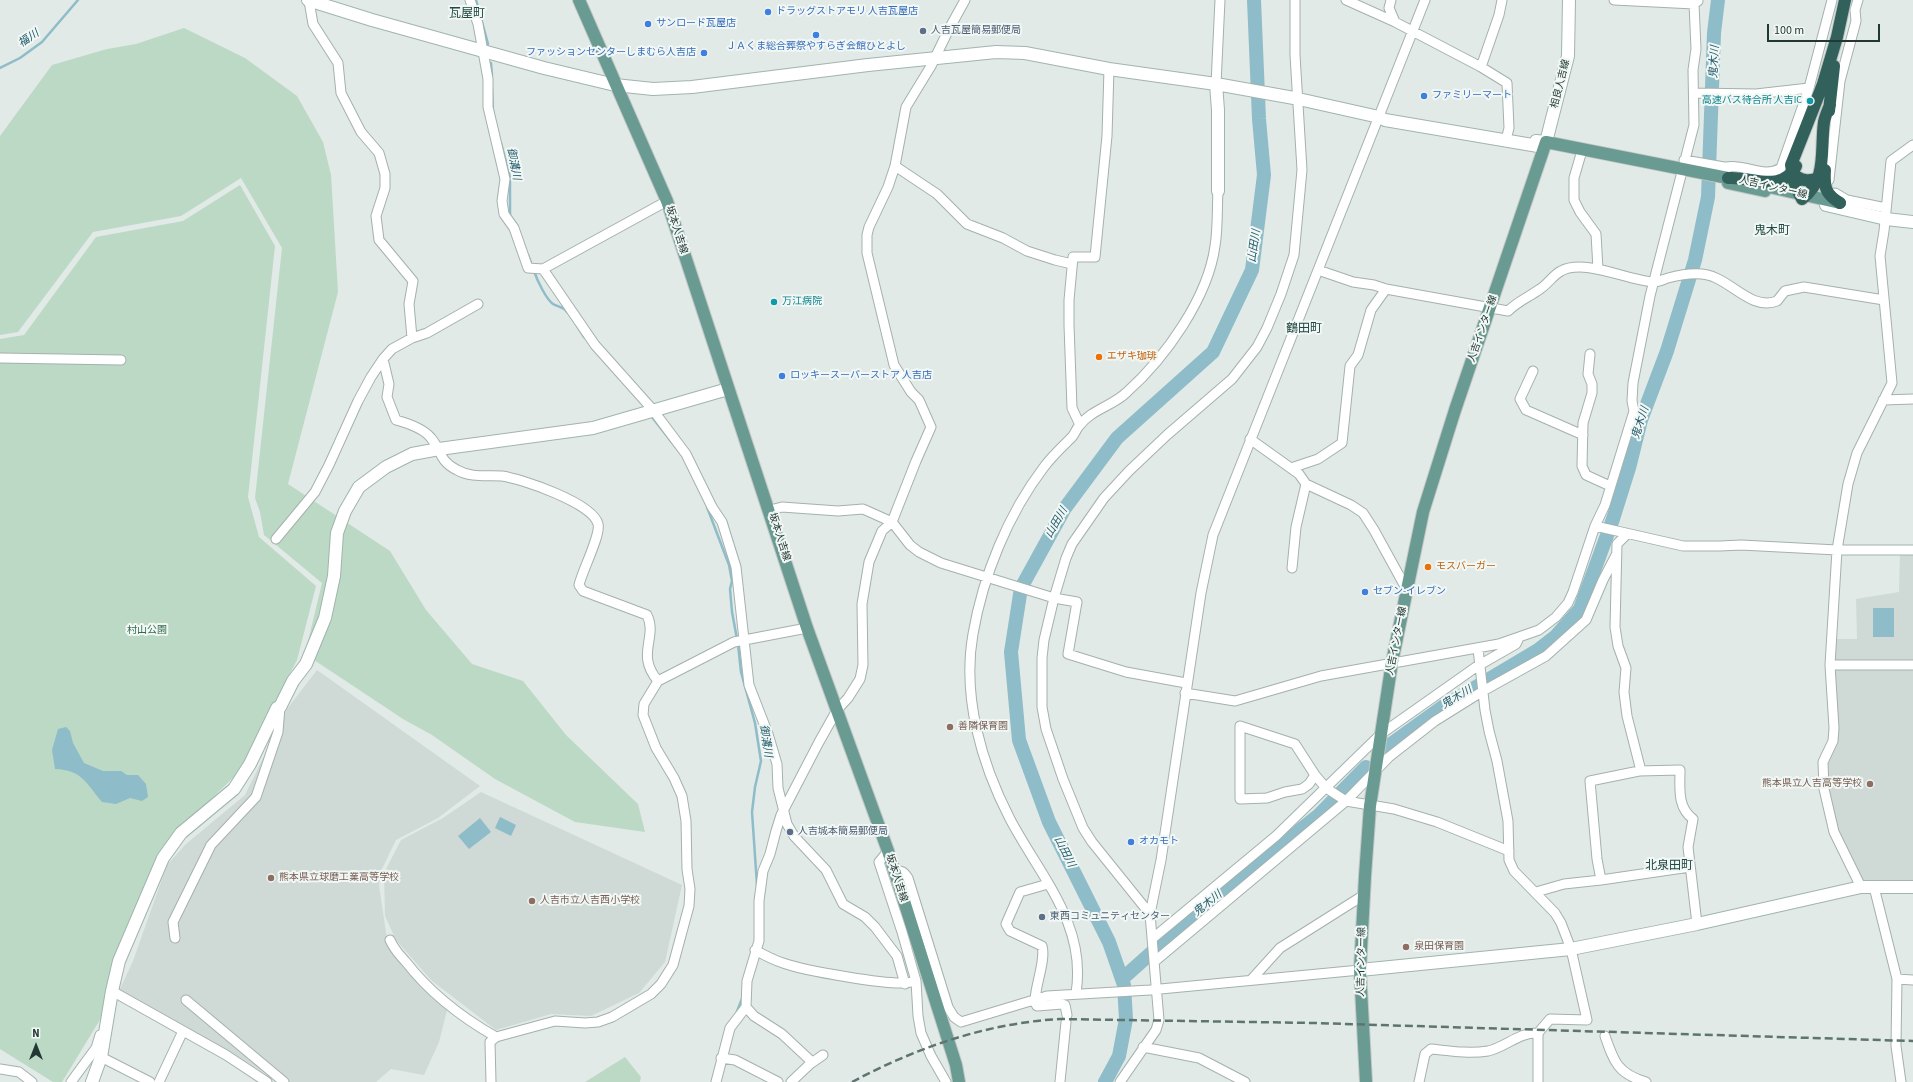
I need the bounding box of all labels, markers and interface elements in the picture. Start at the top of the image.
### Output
place label: ドラッグストアモリ 人吉瓦屋店 [776,6,918,18]
district label: 瓦屋町 [449,7,485,21]
marker: ドラッグストアモリ 人吉瓦屋店 [763,7,773,17]
scale bar [1769,16,1882,42]
place label: サンロード瓦屋店 [656,18,736,30]
marker: サンロード瓦屋店 [643,19,653,29]
text: 100 m [1774,22,1804,39]
place label: 人吉瓦屋簡易郵便局 [931,25,1021,37]
marker: 人吉瓦屋簡易郵便局 [918,26,928,36]
water label: 福川 [16,27,42,51]
marker: ＪＡくま総合葬祭やすらぎ会館ひとよし [811,30,821,40]
place label: ＪＡくま総合葬祭やすらぎ会館ひとよし [726,41,906,53]
water label: 鬼木川 [1708,45,1722,79]
place label: ファッションセンターしまむら人吉店 [526,47,696,59]
marker: ファッションセンターしまむら人吉店 [699,48,709,58]
street label: 相良人吉線 [1549,58,1573,110]
place label: ファミリーマート [1432,90,1512,102]
marker: ファミリーマート [1419,91,1429,101]
place label: 高速バス待合所 人吉IC [1702,95,1802,107]
marker: 高速バス待合所 人吉IC [1805,96,1815,106]
water label: 御溝川 [503,147,523,181]
street label: 人吉インター線 [1738,174,1808,202]
street label: 坂本人吉線 [663,204,689,256]
district label: 鬼木町 [1754,224,1790,238]
water label: 山田川 [1246,229,1264,263]
street label: 人吉インター線 [1466,294,1500,364]
place label: 万江病院 [782,296,822,308]
marker: 万江病院 [769,297,779,307]
district label: 鶴田町 [1286,322,1322,336]
place label: エザキ珈琲 [1107,351,1157,363]
marker: エザキ珈琲 [1094,352,1104,362]
place label: ロッキースーパーストア 人吉店 [790,370,932,382]
marker: ロッキースーパーストア 人吉店 [777,371,787,381]
water label: 鬼木川 [1630,405,1652,441]
water label: 山田川 [1043,505,1071,541]
street label: 坂本人吉線 [766,511,792,563]
place label: モスバーガー [1436,561,1496,573]
marker: モスバーガー [1423,562,1433,572]
place label: セブン-イレブン [1373,586,1446,598]
marker: セブン-イレブン [1360,587,1370,597]
street label: 人吉インター線 [1384,605,1410,677]
park label: 村山公園 [127,625,167,637]
water label: 鬼木川 [1439,684,1475,712]
place label: 善隣保育園 [958,721,1008,733]
marker: 善隣保育園 [945,722,955,732]
water label: 御溝川 [756,724,774,758]
place label: 熊本県立人吉高等学校 [1762,778,1862,790]
marker: 熊本県立人吉高等学校 [1865,779,1875,789]
place label: 人吉城本簡易郵便局 [798,826,888,838]
marker: 人吉城本簡易郵便局 [785,827,795,837]
water label: 山田川 [1051,834,1077,870]
place label: オカモト [1139,836,1179,848]
marker: オカモト [1126,837,1136,847]
street label: 坂本人吉線 [883,852,909,904]
district label: 北泉田町 [1645,859,1693,873]
place label: 熊本県立球磨工業高等学校 [279,872,399,884]
marker: 熊本県立球磨工業高等学校 [266,873,276,883]
water label: 鬼木川 [1191,888,1225,920]
place label: 人吉市立人吉西小学校 [540,895,640,907]
marker: 人吉市立人吉西小学校 [527,896,537,906]
place label: 東西コミュニティセンター [1050,911,1170,923]
marker: 東西コミュニティセンター [1037,912,1047,922]
street label: 人吉インター線 [1355,927,1369,997]
place label: 泉田保育園 [1414,941,1464,953]
marker: 泉田保育園 [1401,942,1411,952]
north arrow [16,1026,56,1066]
text: N [32,1026,40,1041]

